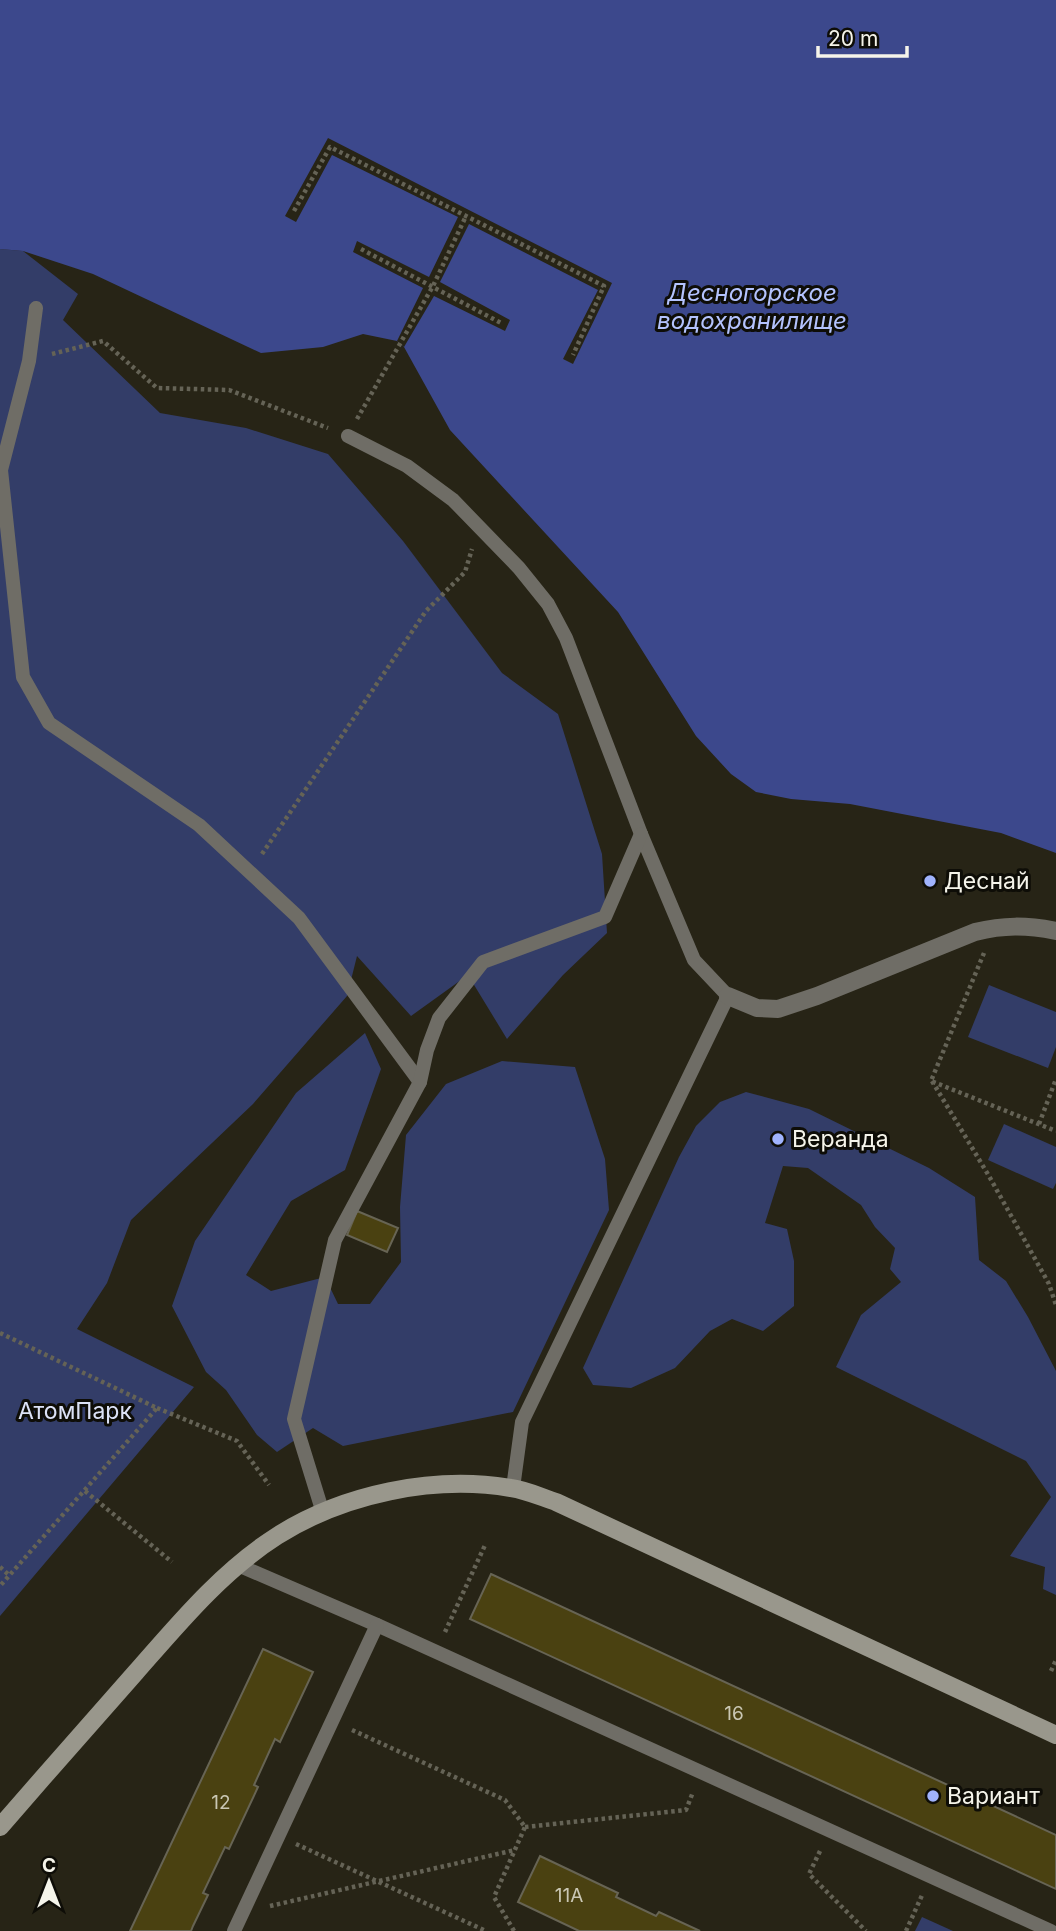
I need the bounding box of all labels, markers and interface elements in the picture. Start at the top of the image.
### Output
scale bar [818,14,907,58]
text: 20 m [828,26,878,51]
water label: Десногорское водохранилище [657,278,847,335]
place label: Деснай [944,867,1030,895]
marker: Деснай [922,873,938,889]
place label: Веранда [792,1125,889,1153]
marker: Веранда [770,1131,786,1147]
park label: АтомПарк [18,1397,132,1425]
house number: 16 [724,1702,744,1725]
place label: Вариант [947,1782,1040,1810]
marker: Вариант [925,1788,941,1804]
house number: 12 [211,1791,231,1814]
north arrow [14,1847,84,1917]
text: С [42,1854,56,1877]
house number: 11А [555,1884,583,1907]

